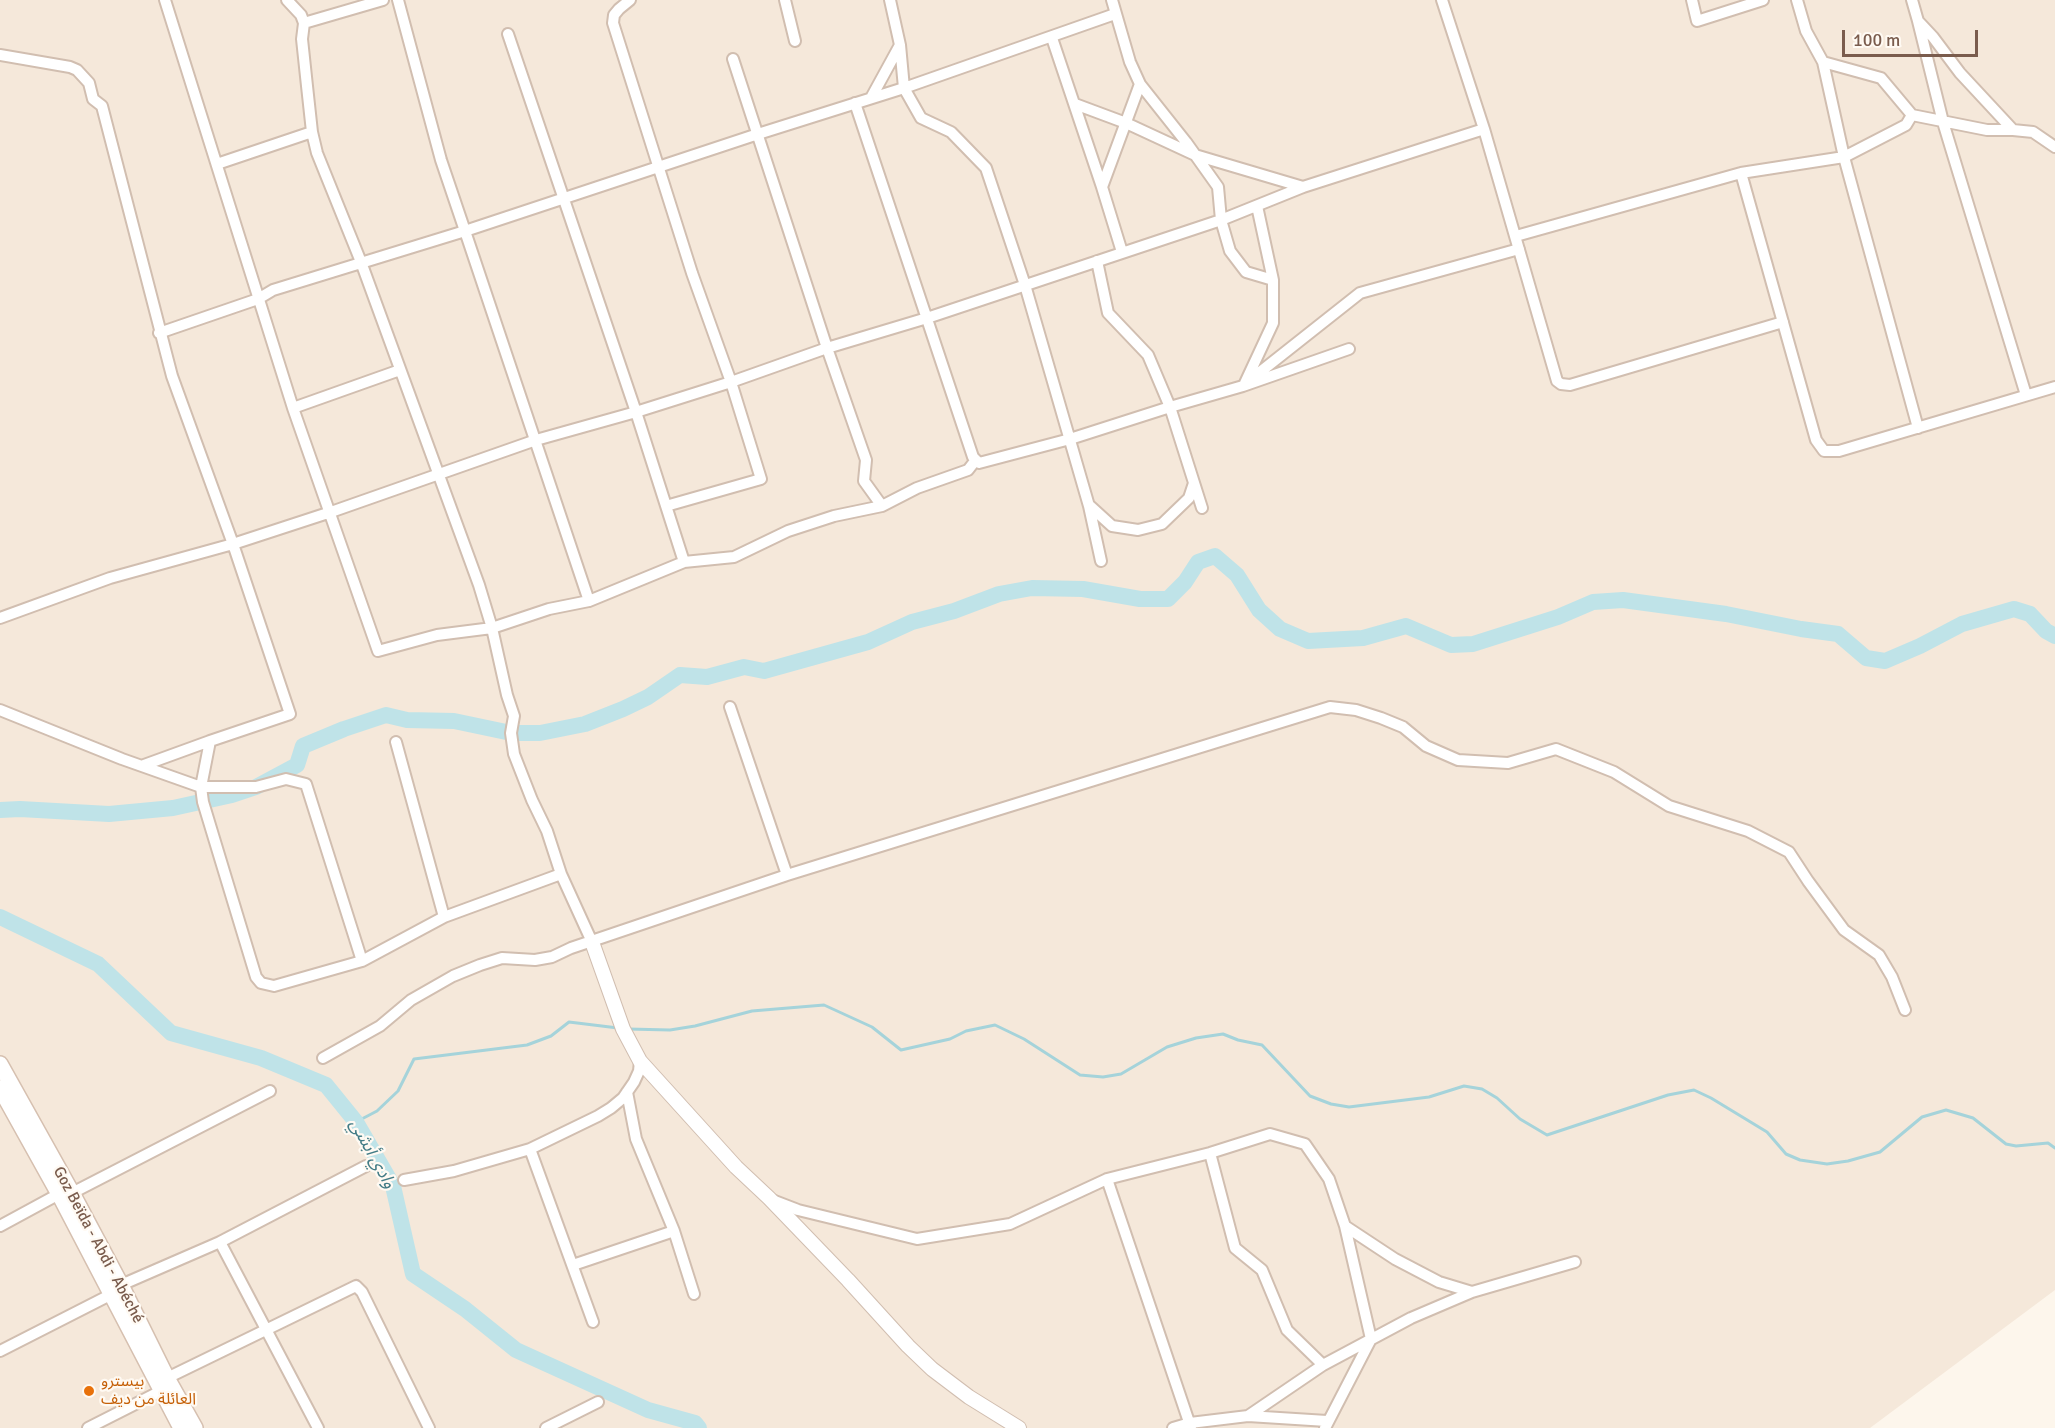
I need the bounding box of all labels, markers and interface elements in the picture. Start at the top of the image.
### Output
scale bar [1845,18,1982,56]
text: 100 m [1853,29,1900,51]
water label: وادي أبشي [344,1115,400,1193]
street label: Goz Beïda - Abdi - Abéché [49,1164,147,1326]
place label: بيسترو العائلة من ديف [101,1372,196,1410]
marker: بيسترو العائلة من ديف [82,1384,96,1398]

